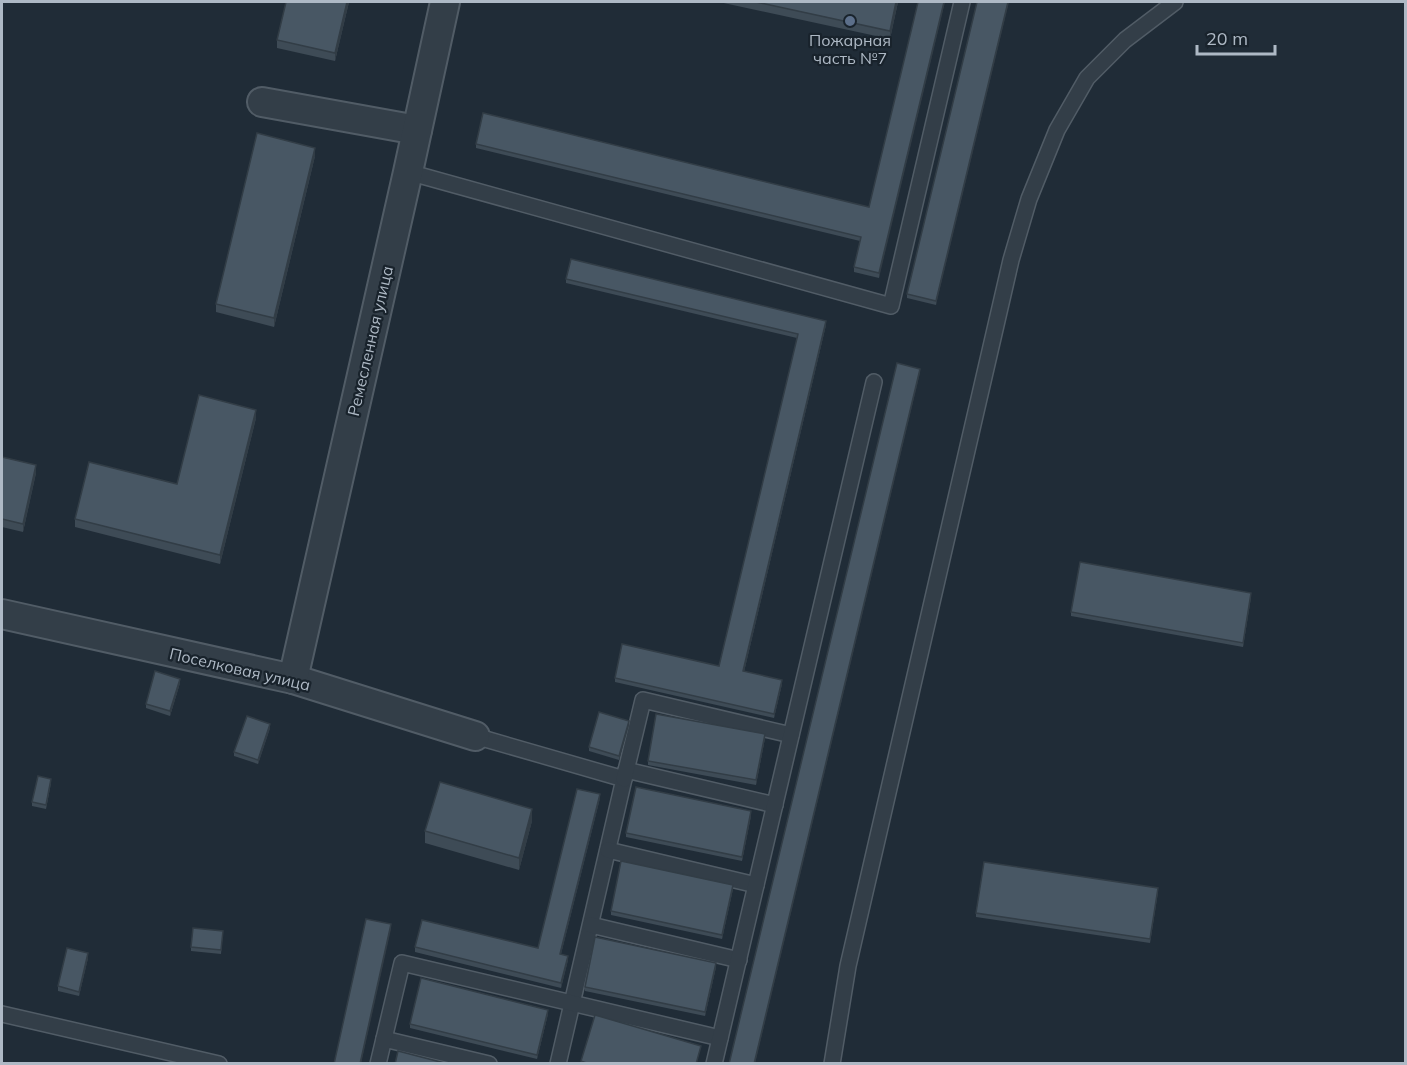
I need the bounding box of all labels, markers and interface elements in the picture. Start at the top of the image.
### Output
marker: Пожарная часть №7 [843,14,857,28]
scale bar [1197,18,1275,56]
text: 20 m [1206,27,1248,50]
place label: Пожарная часть №7 [809,30,891,68]
street label: Ремесленная улица [343,264,397,418]
street label: Поселковая улица [168,643,312,695]

